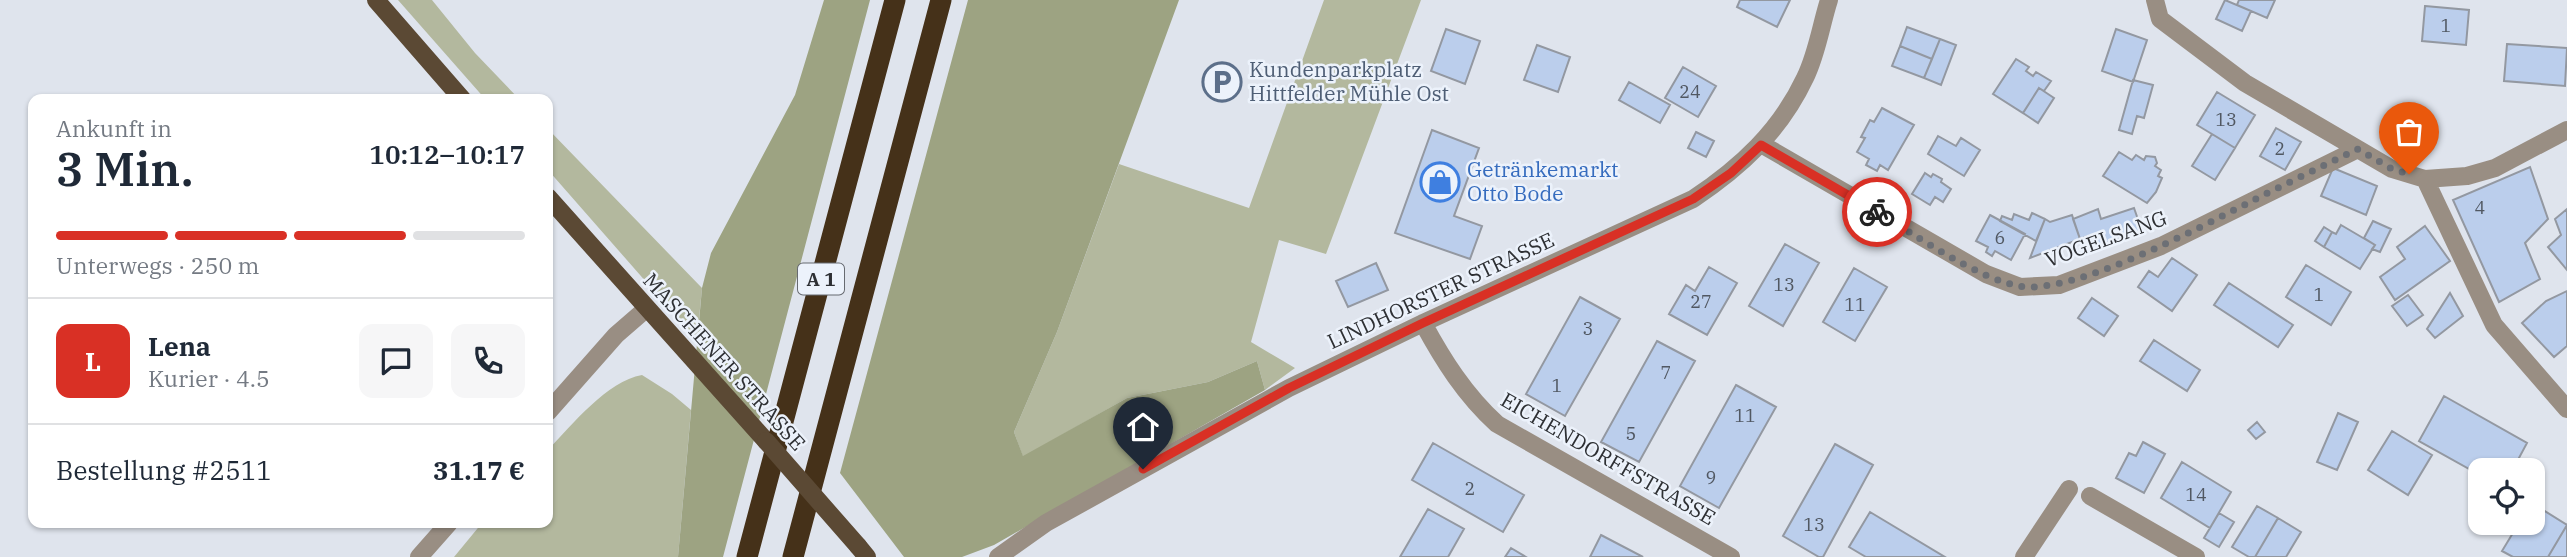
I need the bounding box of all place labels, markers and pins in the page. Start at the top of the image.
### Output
place label: Kundenparkplatz Hittfelder Mühle Ost [1249,55,1449,107]
parking icon: Kundenparkplatz Hittfelder Mühle Ost [1201,61,1243,103]
pin [2379,102,2439,174]
place label: Getränkemarkt Otto Bode [1467,155,1618,207]
shop icon: Getränkemarkt Otto Bode [1419,161,1461,203]
pin [1113,397,1173,469]

